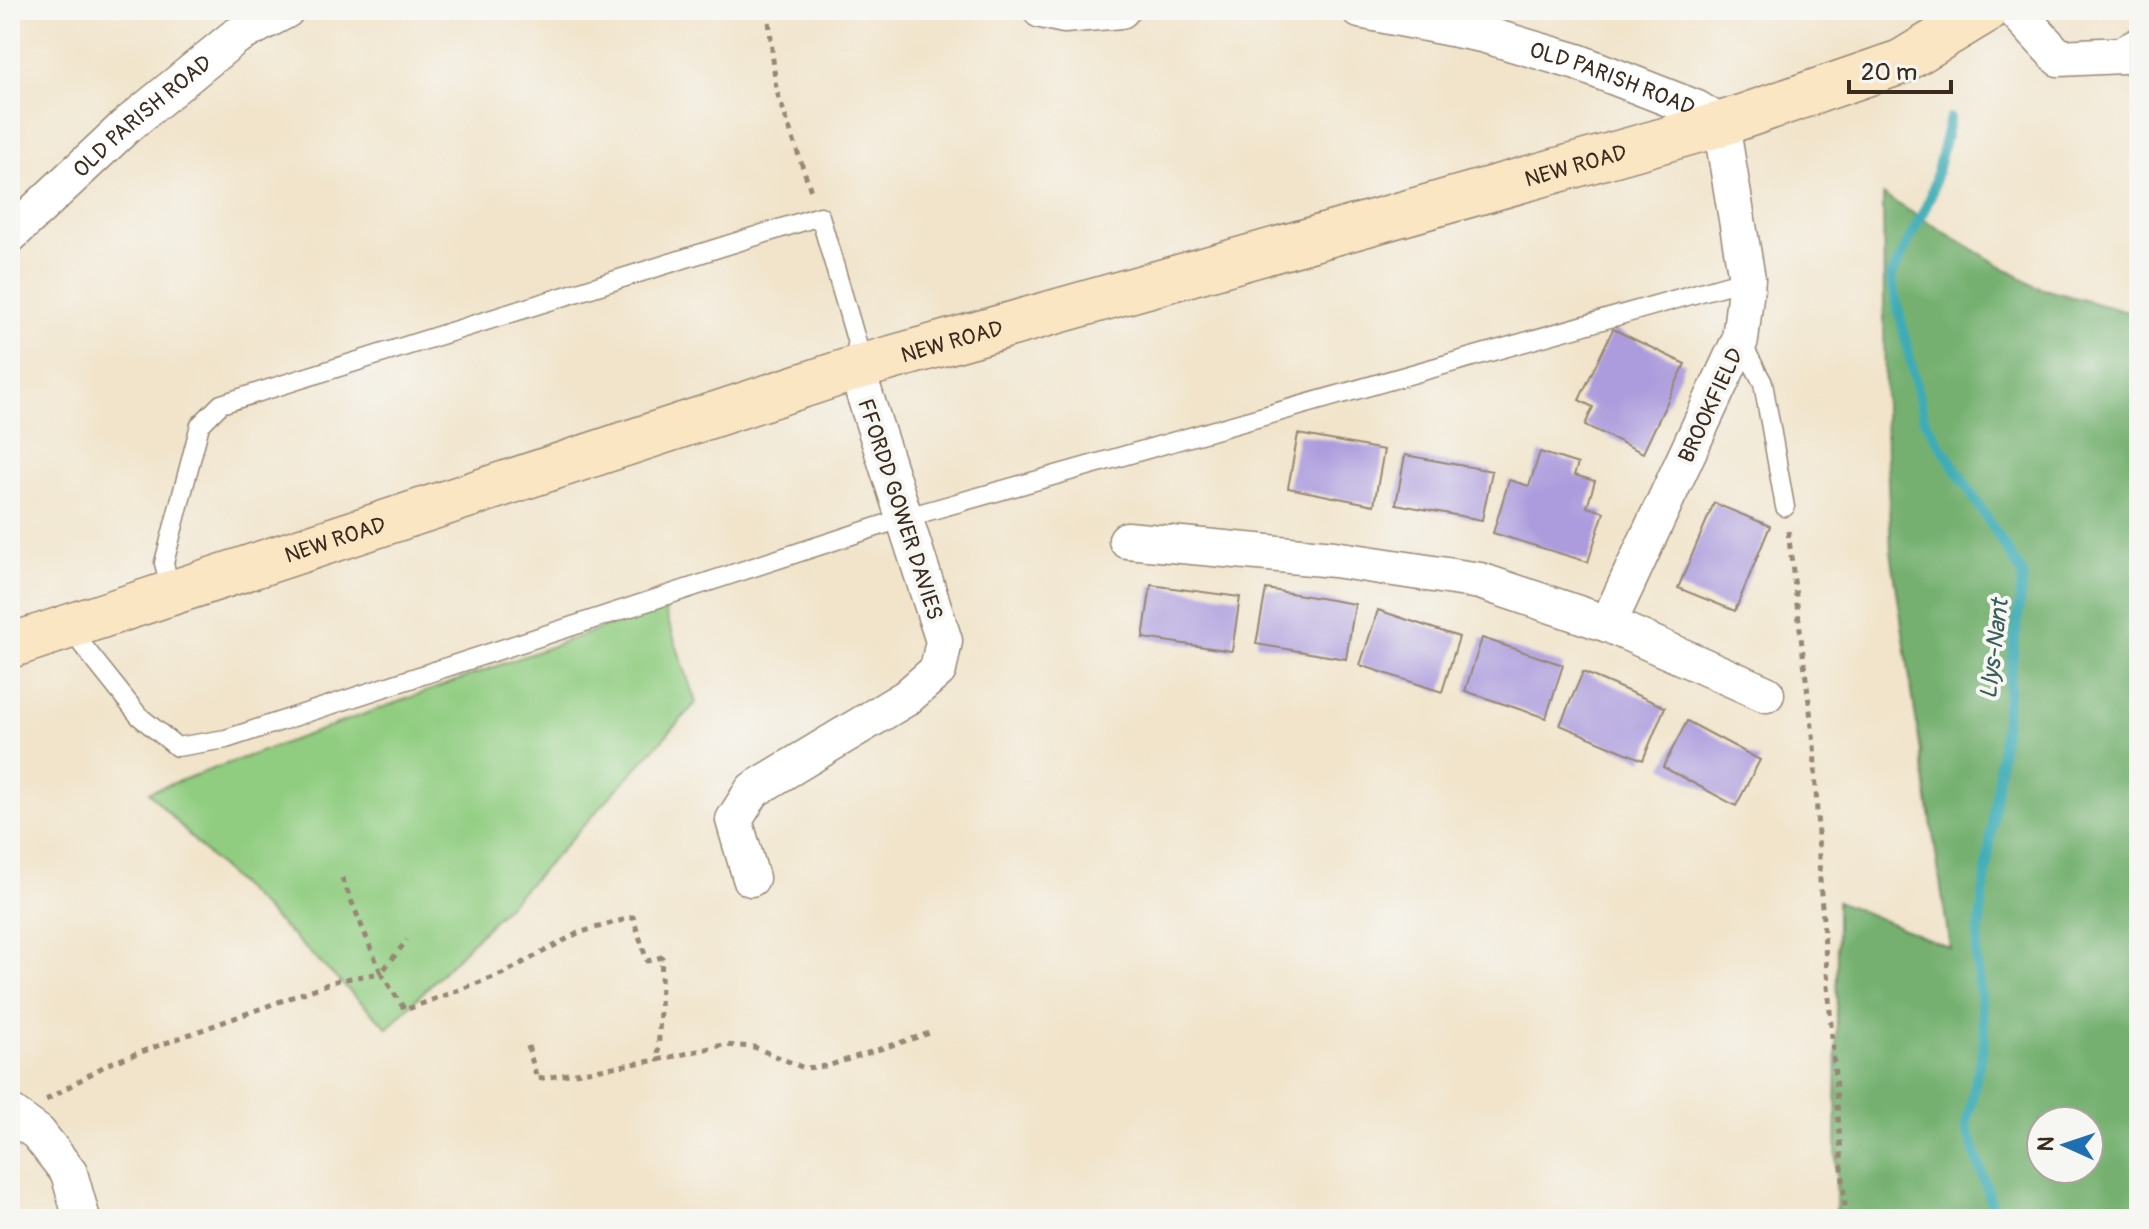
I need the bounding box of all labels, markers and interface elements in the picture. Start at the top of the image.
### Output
street label: OLD PARISH ROAD [1526,36,1699,122]
scale bar [1849,44,1951,94]
street label: OLD PARISH ROAD [67,49,218,184]
text: 20 m [1861,58,1917,87]
street label: NEW ROAD [1521,138,1630,194]
street label: NEW ROAD [898,314,1006,370]
street label: BROOKFIELD [1672,344,1750,467]
street label: FFORDD GOWER DAVIES [851,395,949,623]
street label: NEW ROAD [281,511,389,570]
water label: Llys-Nant [1974,595,2015,701]
north arrow [2025,1105,2105,1185]
text: N [2032,1136,2060,1152]

